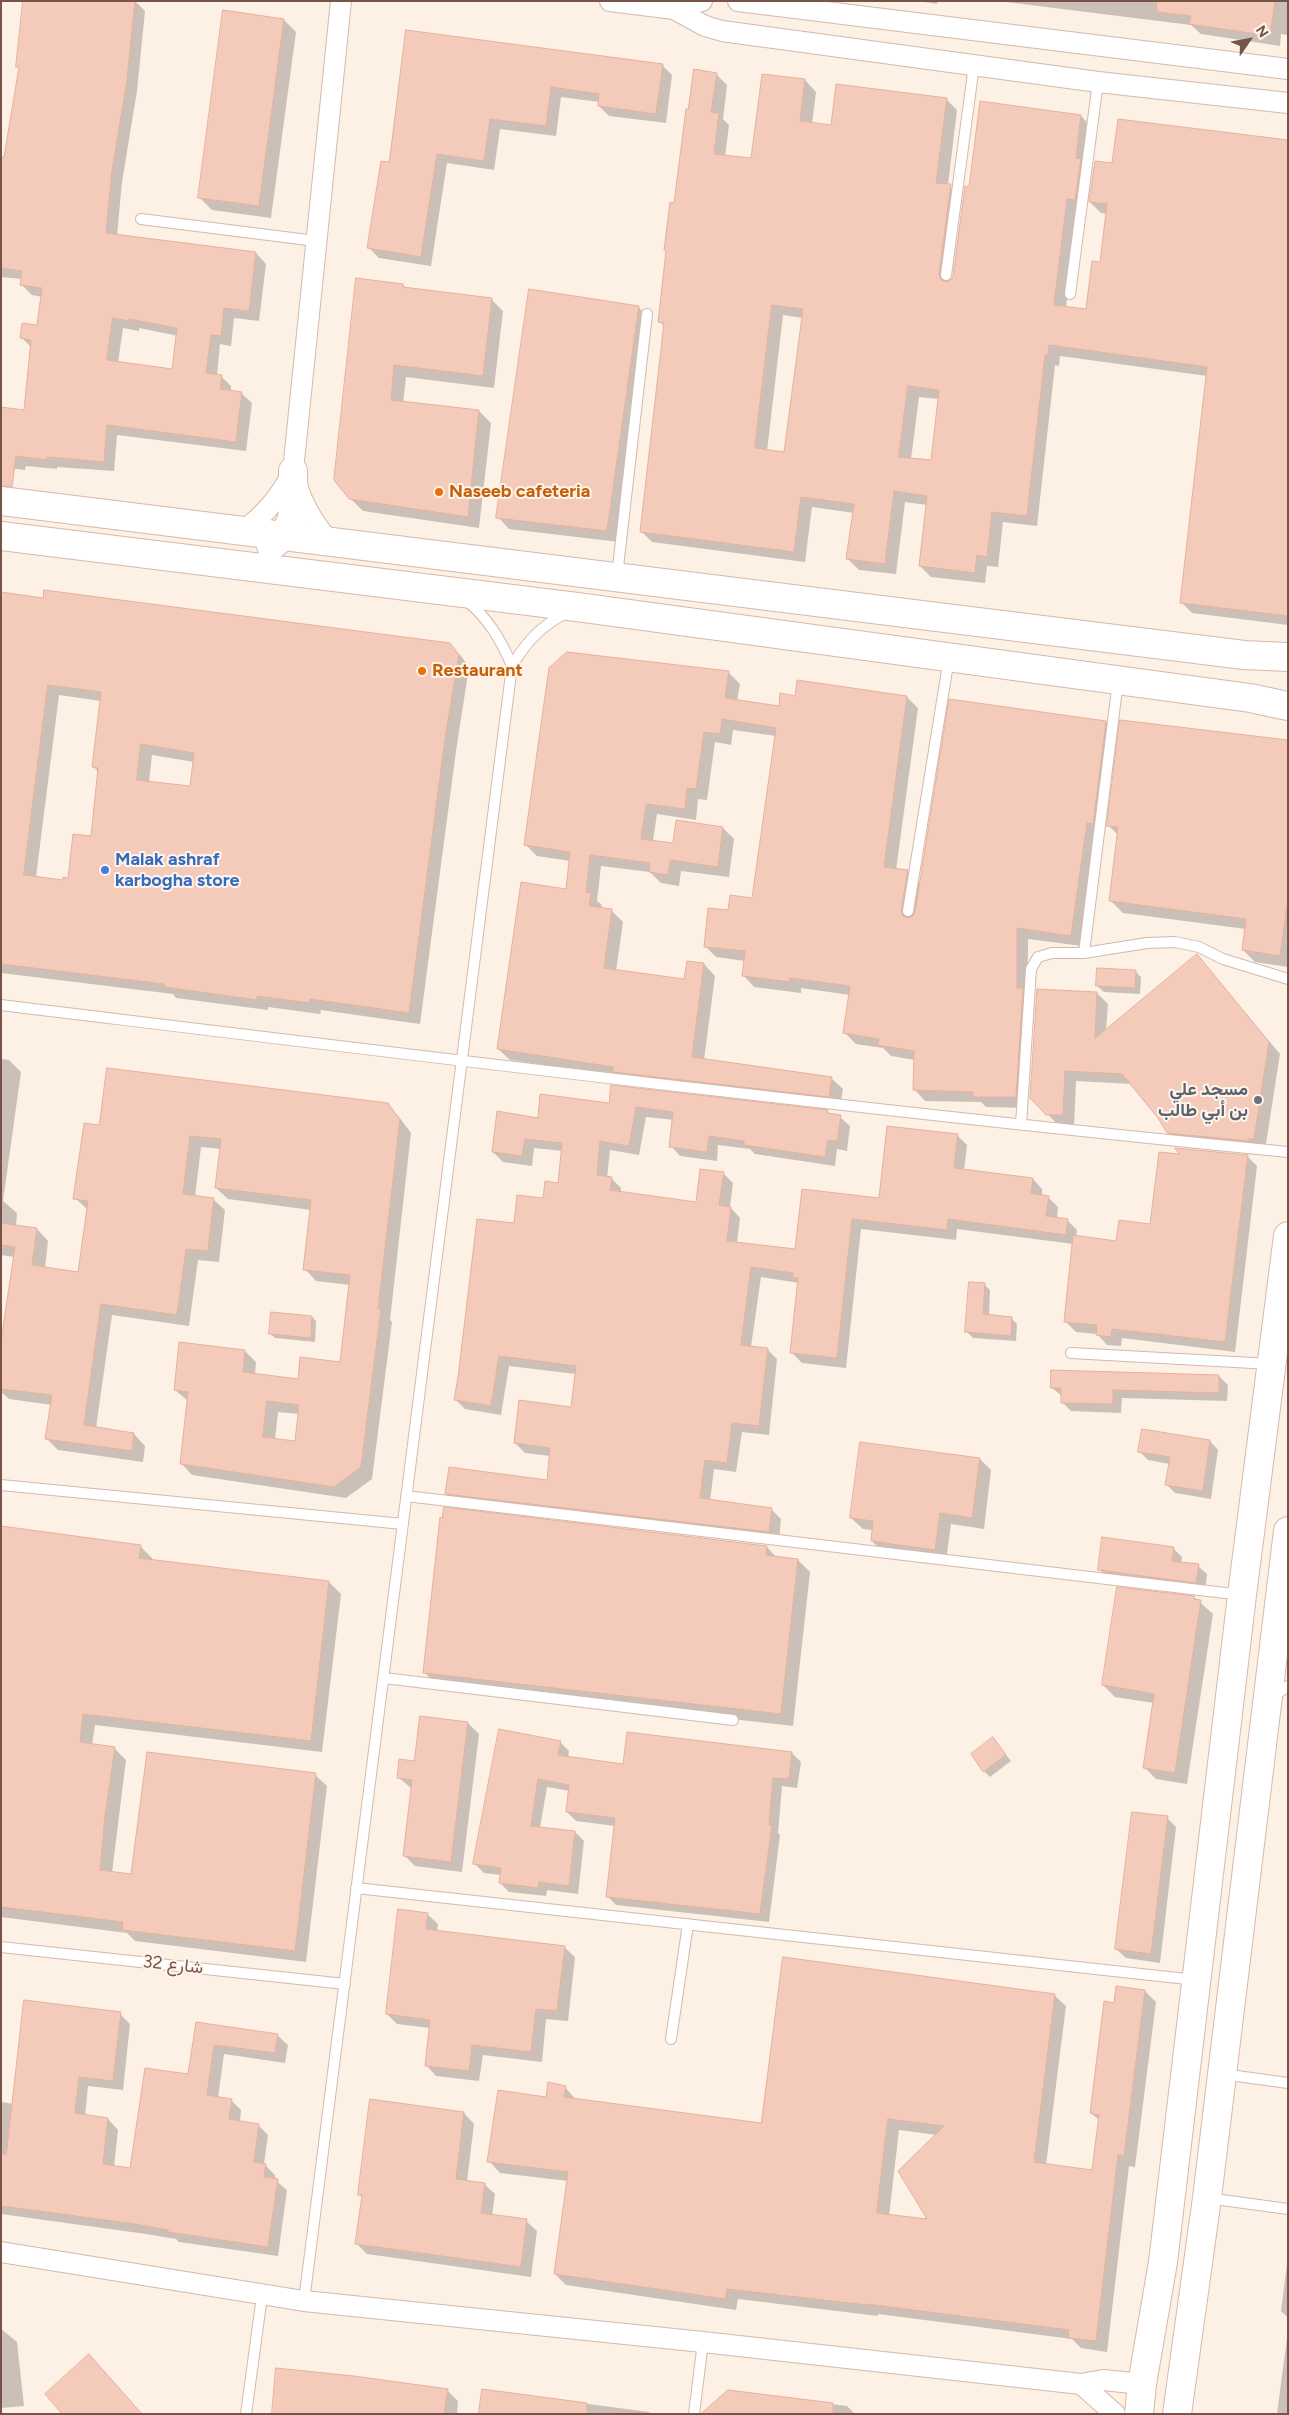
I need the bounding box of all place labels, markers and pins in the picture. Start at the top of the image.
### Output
place label: Naseeb cafeteria [449,481,590,503]
marker: Naseeb cafeteria [433,486,445,498]
place label: Restaurant [432,660,523,682]
marker: Restaurant [416,665,428,677]
place label: Malak ashraf karbogha store [115,849,239,892]
marker: Malak ashraf karbogha store [99,864,111,876]
place label: مسجد علي بن أبي طالب [1158,1079,1248,1122]
marker: مسجد علي بن أبي طالب [1252,1094,1264,1106]

